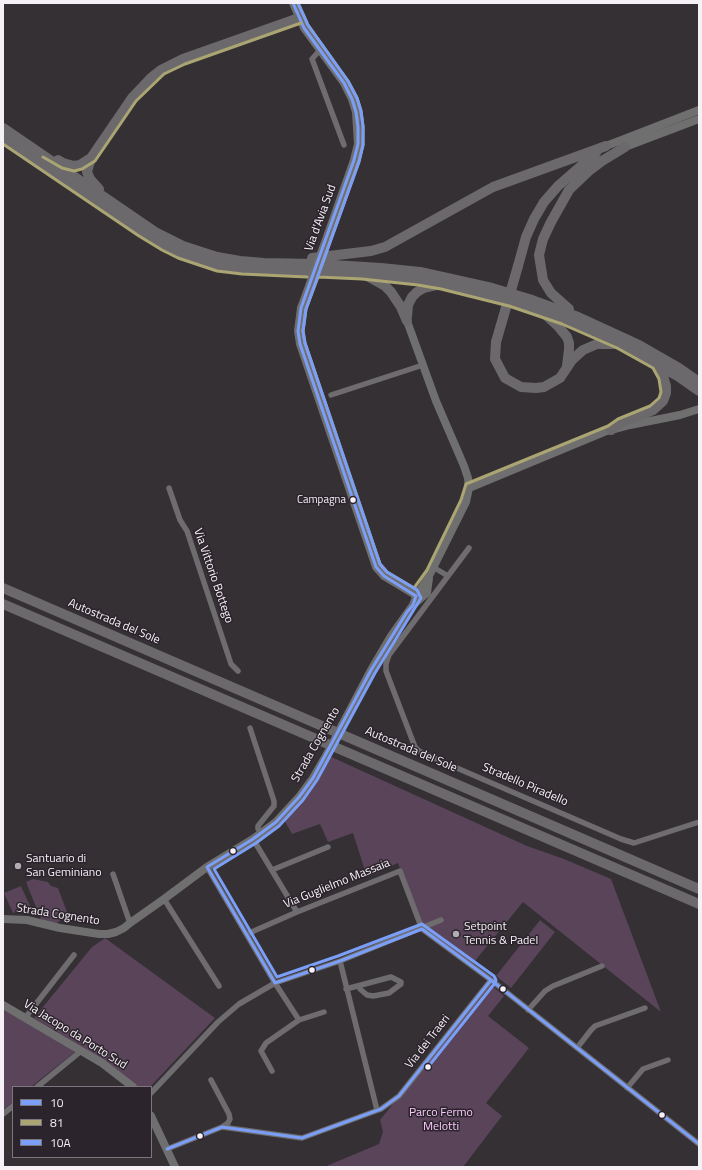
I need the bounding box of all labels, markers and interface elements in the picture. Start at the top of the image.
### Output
street label: Via d'Avia Sud [302,183,340,253]
place label: Campagna [297,493,346,507]
marker: Campagna [348,495,358,505]
street label: Via Vittorio Bottego [190,527,236,625]
street label: Autostrada del Sole [66,596,162,648]
street label: Strada Cognento [289,705,343,785]
street label: Autostrada del Sole [363,724,459,776]
street label: Stradello Piradello [480,760,570,810]
unlabelled marker [228,846,238,856]
place label: Santuario di San Geminiano [26,852,102,880]
street label: Via Guglielmo Massaia [282,856,392,912]
marker: Santuario di San Geminiano [13,861,23,871]
street label: Strada Cognento [15,901,101,929]
place label: Setpoint Tennis & Padel [464,920,538,948]
marker: Setpoint Tennis & Padel [451,929,461,939]
unlabelled marker [307,965,317,975]
unlabelled marker [498,984,508,994]
street label: Via Jacopo da Porto Sud [21,997,129,1073]
street label: Via dei Traeri [403,1012,453,1072]
unlabelled marker [423,1062,433,1072]
legend [12,1086,152,1158]
text: 10 [50,1093,63,1112]
park label: Parco Fermo Melotti [409,1106,473,1134]
unlabelled marker [657,1110,667,1120]
text: 81 [50,1113,63,1132]
unlabelled marker [195,1131,205,1141]
text: 10A [50,1133,71,1152]

